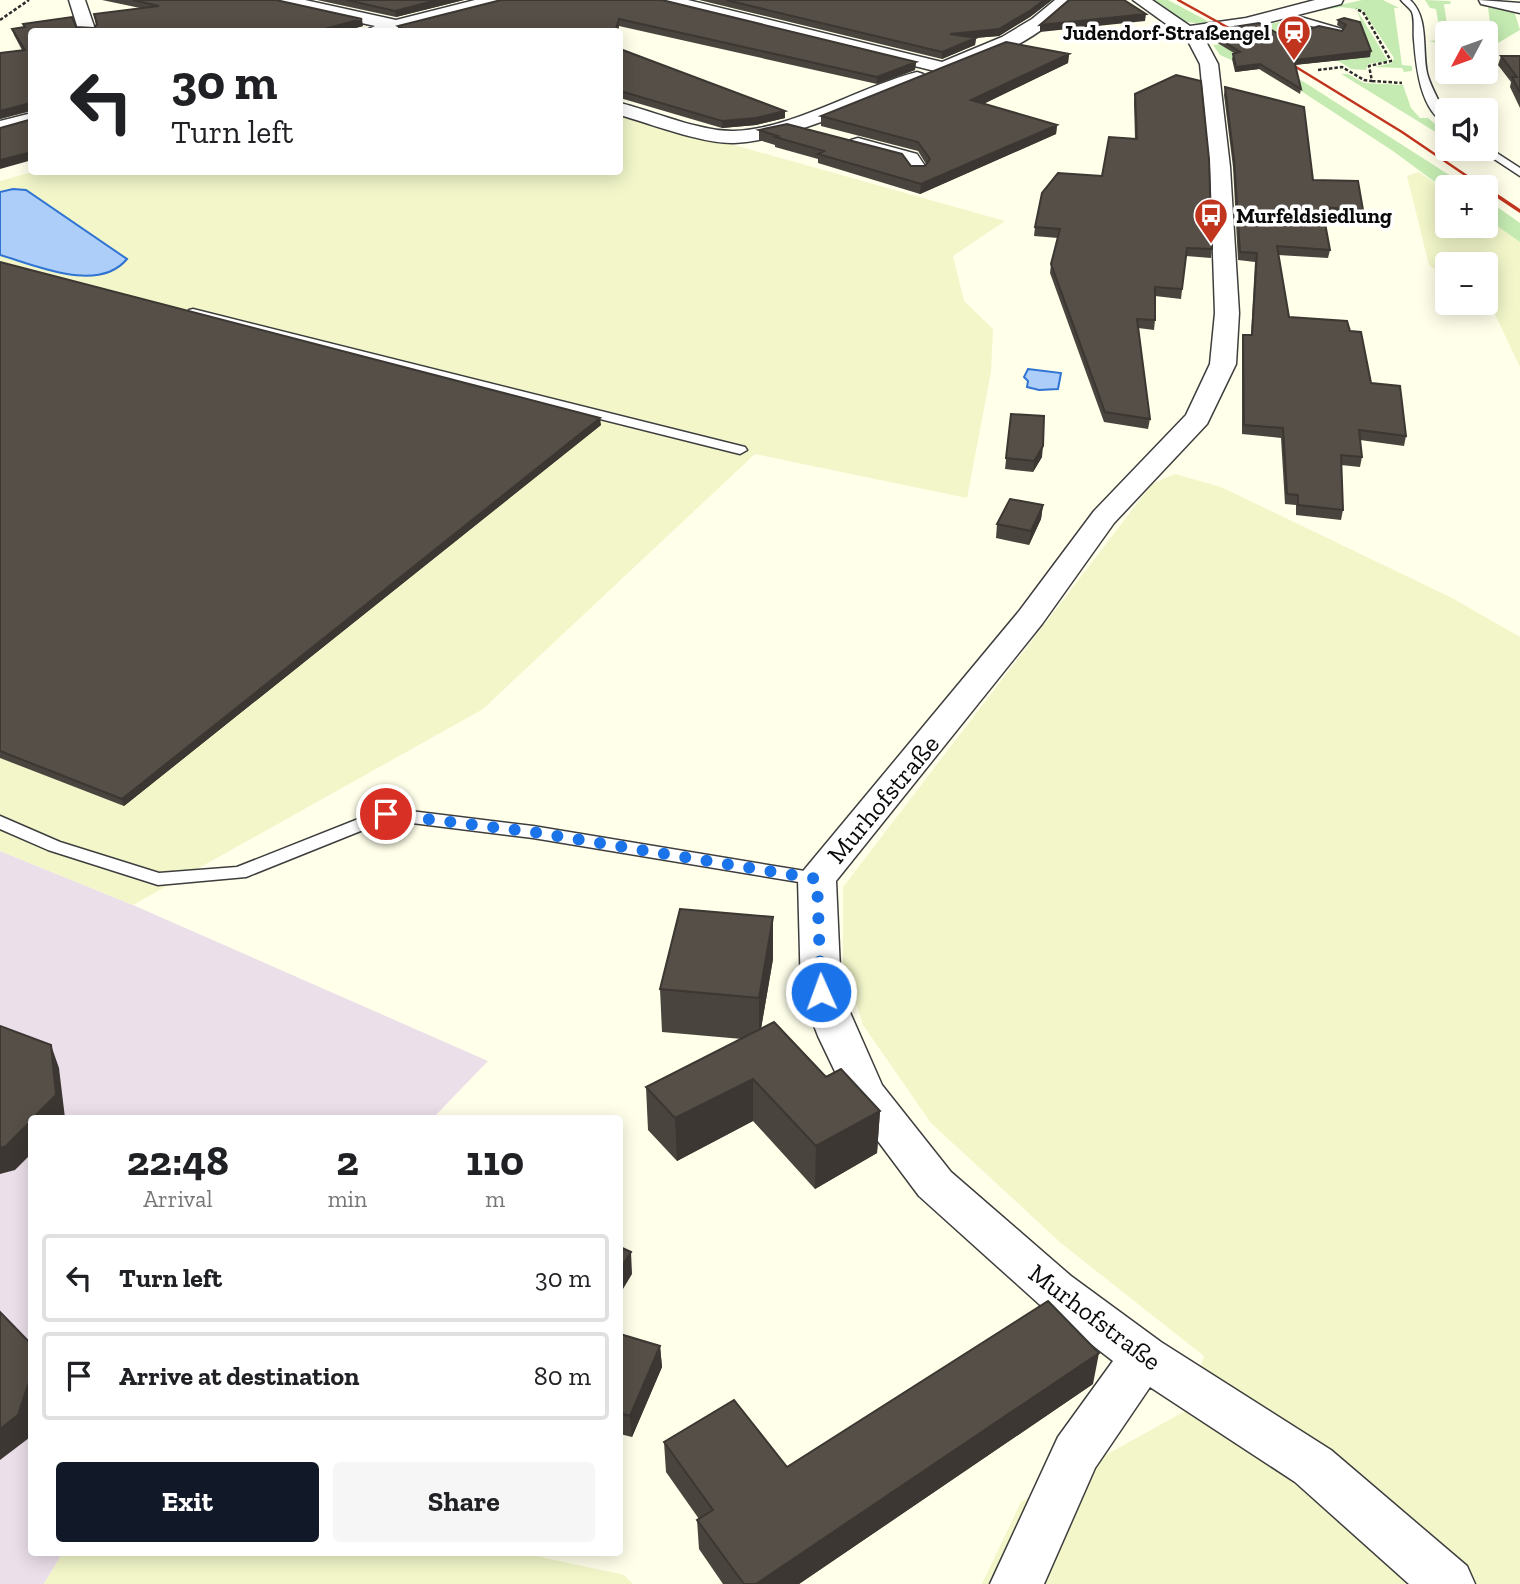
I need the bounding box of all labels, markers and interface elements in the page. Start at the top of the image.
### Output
station icon: Judendorf-Straßengel [1275,13,1313,62]
place label: Judendorf-Straßengel [1063,20,1270,45]
north arrow [1435,21,1498,84]
map controls [1435,21,1498,315]
text: 30 m [171,53,277,112]
icon: left [56,56,147,147]
button: sound [1435,98,1498,161]
text: Turn left [171,113,293,151]
button: + [1435,175,1498,238]
bus stop icon: Murfeldsiedlung [1192,196,1230,245]
place label: Murfeldsiedlung [1236,203,1392,228]
button: − [1435,252,1498,315]
street label: Murhofstraße [820,728,946,870]
pin [356,784,416,844]
icon: arrive [367,795,405,833]
position arrow [784,955,858,1029]
text: 22:48 [127,1135,229,1186]
text: 2 [336,1135,359,1186]
text: 110 [466,1135,524,1186]
text: Arrival [143,1185,213,1213]
text: min [328,1185,367,1213]
text: m [485,1185,505,1213]
street label: Murhofstraße [1022,1257,1168,1377]
icon: left [60,1259,98,1297]
text: Turn left [119,1262,222,1294]
text: 30 m [535,1262,591,1294]
icon: arrive [60,1357,98,1395]
text: Arrive at destination [119,1360,359,1392]
text: 80 m [534,1360,591,1392]
button: Exit [56,1462,319,1542]
button: Share [333,1462,595,1542]

